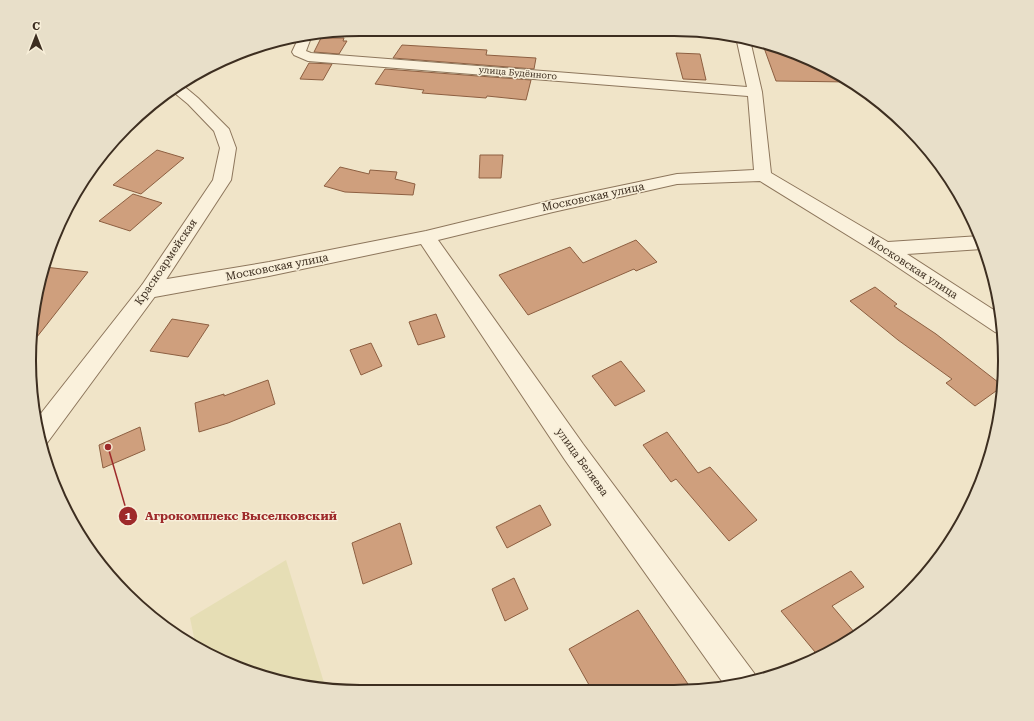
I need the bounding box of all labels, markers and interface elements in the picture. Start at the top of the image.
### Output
north arrow [16,16,56,56]
text: С [32,20,40,33]
street label: улица Будённого [478,65,558,81]
street label: Московская улица [541,180,645,214]
street label: Красноармейская [132,216,200,308]
street label: Московская улица [866,234,960,302]
street label: Московская улица [225,251,329,283]
street label: улица Беляева [553,425,611,499]
callout: Агрокомплекс Выселковский [118,504,345,528]
text: 1 [125,509,132,523]
text: Агрокомплекс Выселковский [145,509,337,523]

